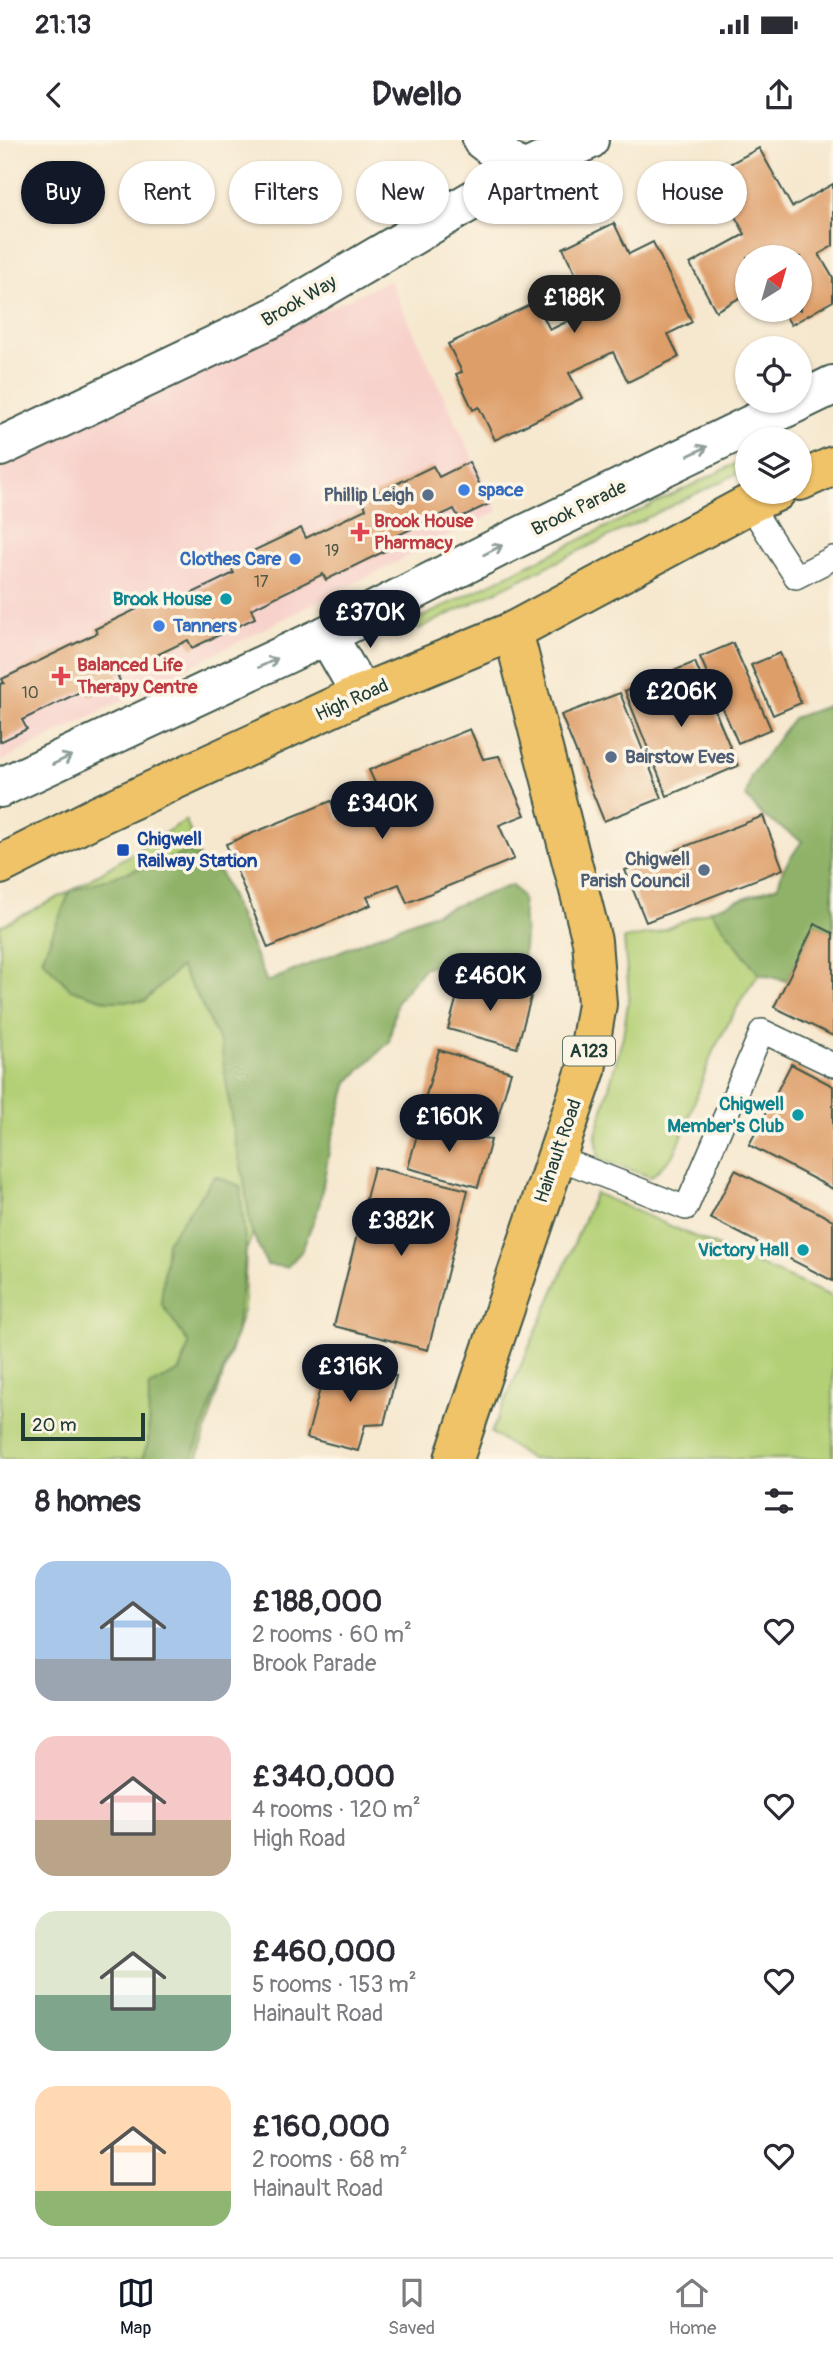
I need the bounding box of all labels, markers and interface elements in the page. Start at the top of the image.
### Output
text: 21:13 [35,9,91,41]
text: Dwello [372,75,461,115]
icon: back [35,76,73,114]
icon: share [760,76,798,114]
chip: Buy [21,161,105,224]
chip: Rent [119,161,215,224]
chip: Filters [229,161,342,224]
chip: New [356,161,449,224]
chip: Apartment [463,161,623,224]
chip: House [637,161,747,224]
north arrow [735,245,812,322]
map controls [735,245,812,504]
street label: Brook Way [257,270,341,332]
pin: £188K [525,276,623,335]
text: £188K [544,283,604,312]
button: locate [735,336,812,413]
button: layers [735,427,812,504]
one-way arrow [687,443,708,457]
street label: Brook Parade [528,474,631,541]
place label: space [478,478,524,502]
marker: space [456,482,472,498]
place label: Phillip Leigh [323,483,414,507]
marker: Phillip Leigh [420,487,436,503]
place label: Brook House Pharmacy [374,509,474,555]
marker: Brook House Pharmacy [352,524,368,540]
house number: 19 [325,541,339,561]
one-way arrow [482,543,503,557]
place label: Clothes Care [180,547,282,571]
marker: Clothes Care [287,551,303,567]
house number: 17 [254,572,269,592]
place label: Brook House [113,587,213,611]
pin: £370K [321,590,419,650]
marker: Brook House [218,591,234,607]
text: £370K [335,598,405,627]
place label: Tanners [172,614,237,638]
marker: Tanners [151,618,167,634]
place label: Balanced Life Therapy Centre [76,653,198,699]
one-way arrow [257,656,278,669]
marker: Balanced Life Therapy Centre [51,666,71,686]
pin: £206K [632,670,730,729]
street label: High Road [312,673,392,727]
text: £206K [646,677,716,706]
house number: 10 [21,683,39,703]
place label: Bairstow Eves [625,745,735,769]
marker: Bairstow Eves [603,749,619,765]
one-way arrow [51,752,72,766]
pin: £340K [333,782,431,841]
text: £340K [347,789,417,818]
place label: Chigwell Railway Station [137,827,258,873]
marker: Chigwell Railway Station [115,842,131,858]
place label: Chigwell Parish Council [580,847,690,893]
marker: Chigwell Parish Council [696,862,712,878]
pin: £460K [441,954,539,1013]
text: £460K [454,961,526,990]
road number: A123 [563,1036,615,1066]
place label: Chigwell Member's Club [667,1092,784,1138]
pin: £160K [400,1094,498,1154]
street label: Hainault Road [529,1096,587,1206]
text: £160K [416,1102,482,1131]
marker: Chigwell Member's Club [790,1107,806,1123]
pin: £382K [352,1198,450,1258]
text: £382K [368,1206,434,1235]
place label: Victory Hall [698,1238,789,1262]
marker: Victory Hall [795,1242,811,1258]
pin: £316K [301,1344,399,1404]
text: £316K [318,1352,382,1381]
scale bar [21,1410,145,1442]
text: 20 m [32,1413,77,1437]
icon: filters [760,1482,798,1520]
text: 8 homes [35,1483,141,1520]
text: £188,000 [252,1583,382,1620]
icon: home [91,1589,175,1673]
icon: heart [760,1612,798,1650]
text: 2 rooms · 60 m² [252,1620,412,1649]
text: Brook Parade [252,1649,376,1678]
text: £340,000 [252,1758,395,1795]
icon: home [91,1764,175,1848]
icon: heart [760,1787,798,1825]
text: 4 rooms · 120 m² [252,1795,421,1824]
text: High Road [252,1824,346,1853]
text: £460,000 [252,1933,396,1970]
icon: home [91,1939,175,2023]
icon: heart [760,1962,798,2000]
text: 5 rooms · 153 m² [252,1970,417,1999]
text: Hainault Road [252,1999,383,2028]
text: £160,000 [252,2108,390,2145]
icon: home [91,2114,175,2198]
icon: heart [760,2137,798,2175]
text: 2 rooms · 68 m² [252,2145,408,2174]
text: Hainault Road [252,2174,383,2203]
tab: Map [117,2274,155,2340]
tab: Saved [388,2274,435,2340]
tab: Home [668,2274,716,2340]

